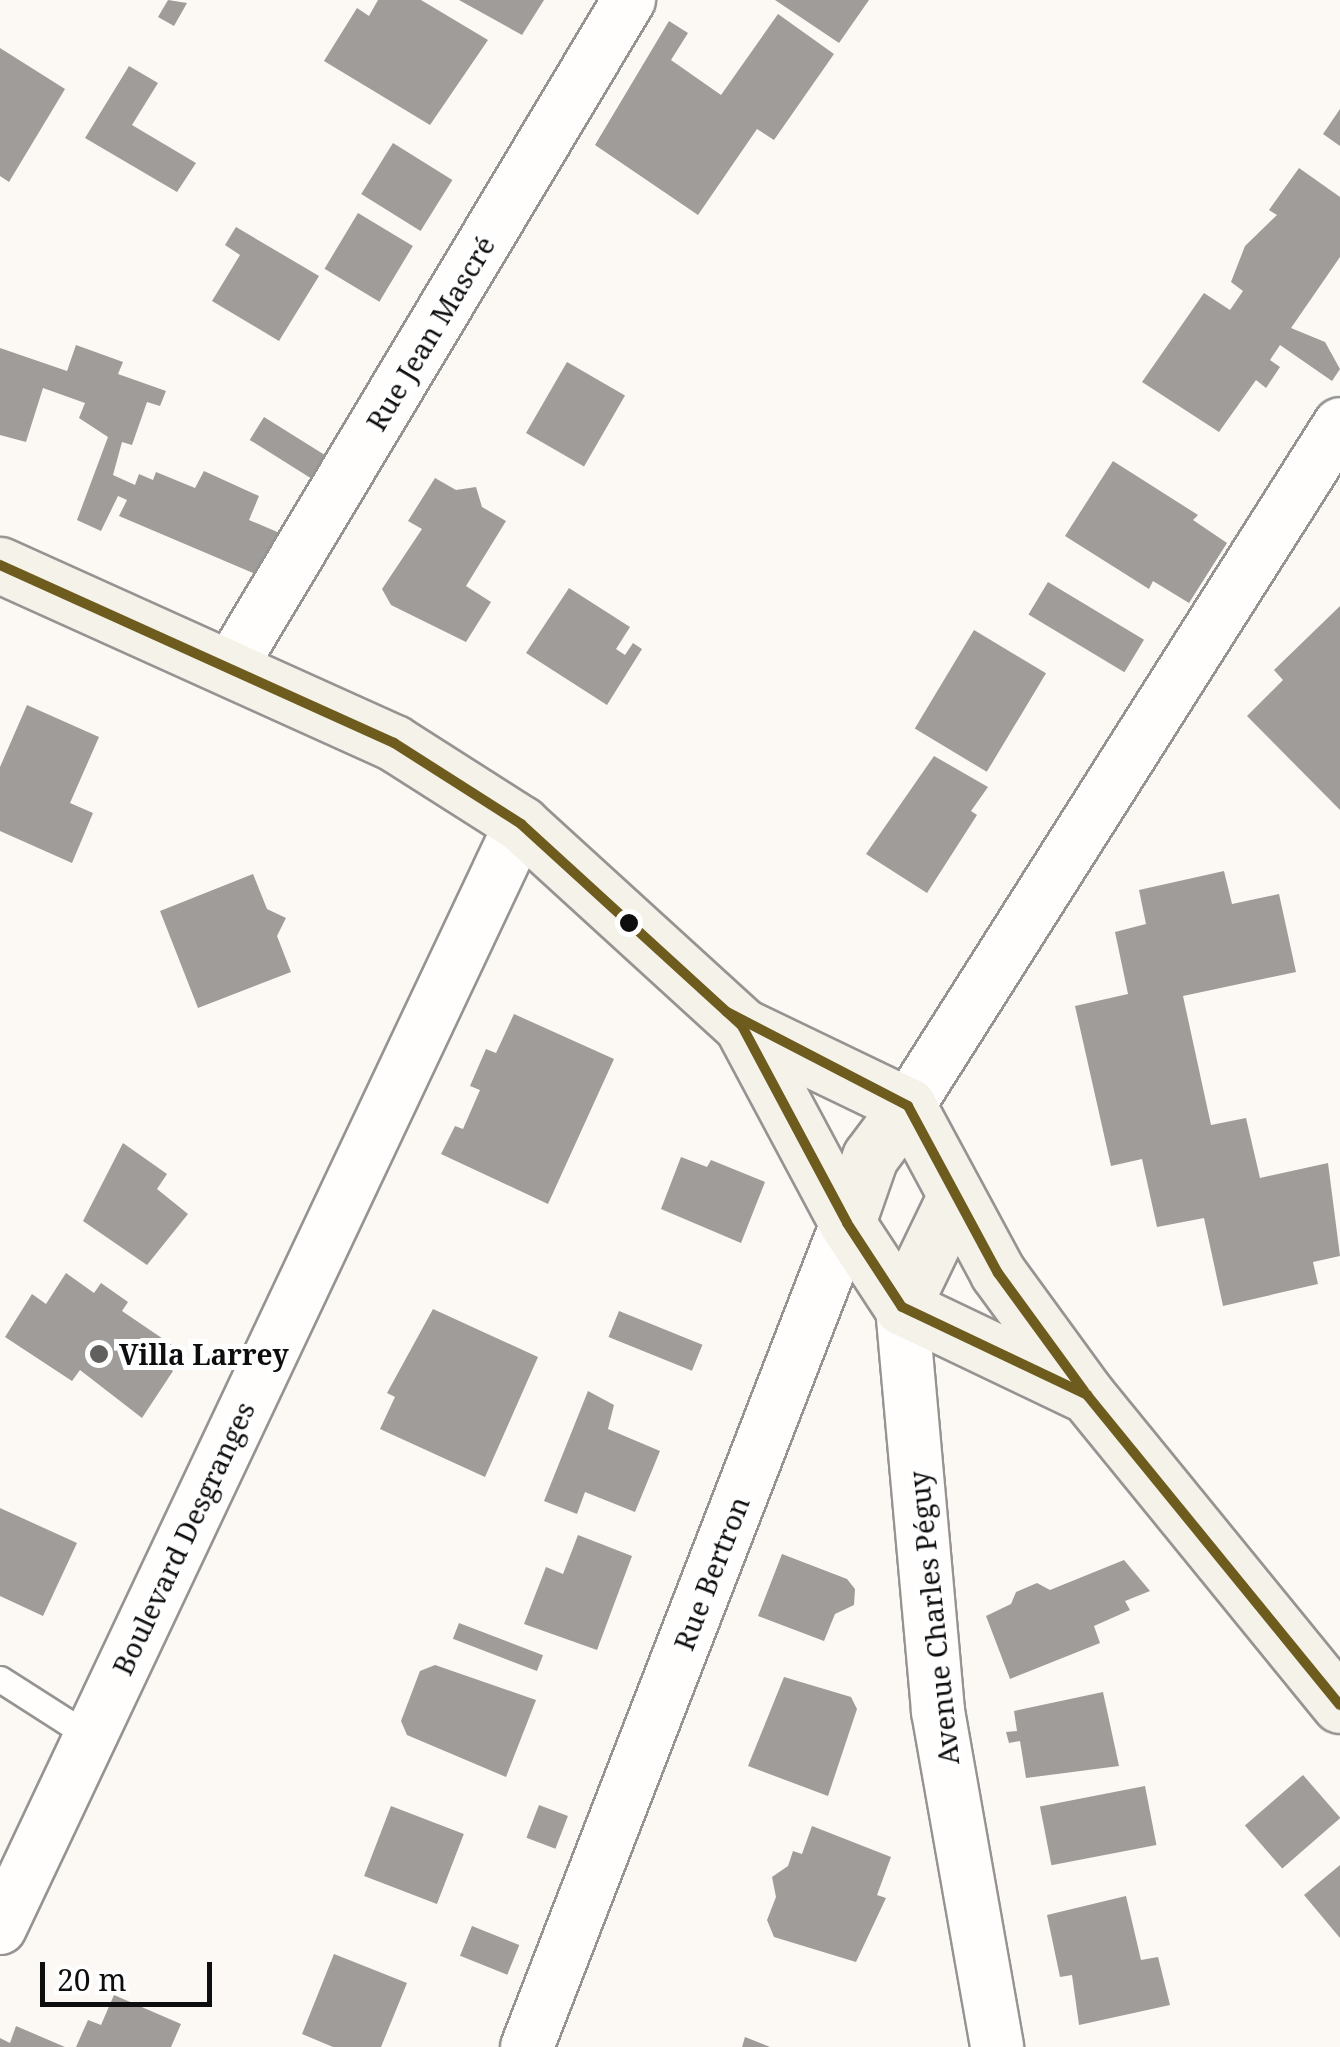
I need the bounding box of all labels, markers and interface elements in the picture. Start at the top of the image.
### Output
street label: Rue Jean Mascré [359,230,501,436]
unlabelled marker [619,913,639,933]
place label: Villa Larrey [119,1337,289,1371]
marker: Villa Larrey [88,1343,110,1365]
street label: Boulevard Desgranges [105,1396,261,1680]
street label: Avenue Charles Péguy [901,1469,965,1767]
street label: Rue Bertron [666,1491,756,1655]
scale bar [45,1942,218,2004]
text: 20 m [57,1959,127,2000]

